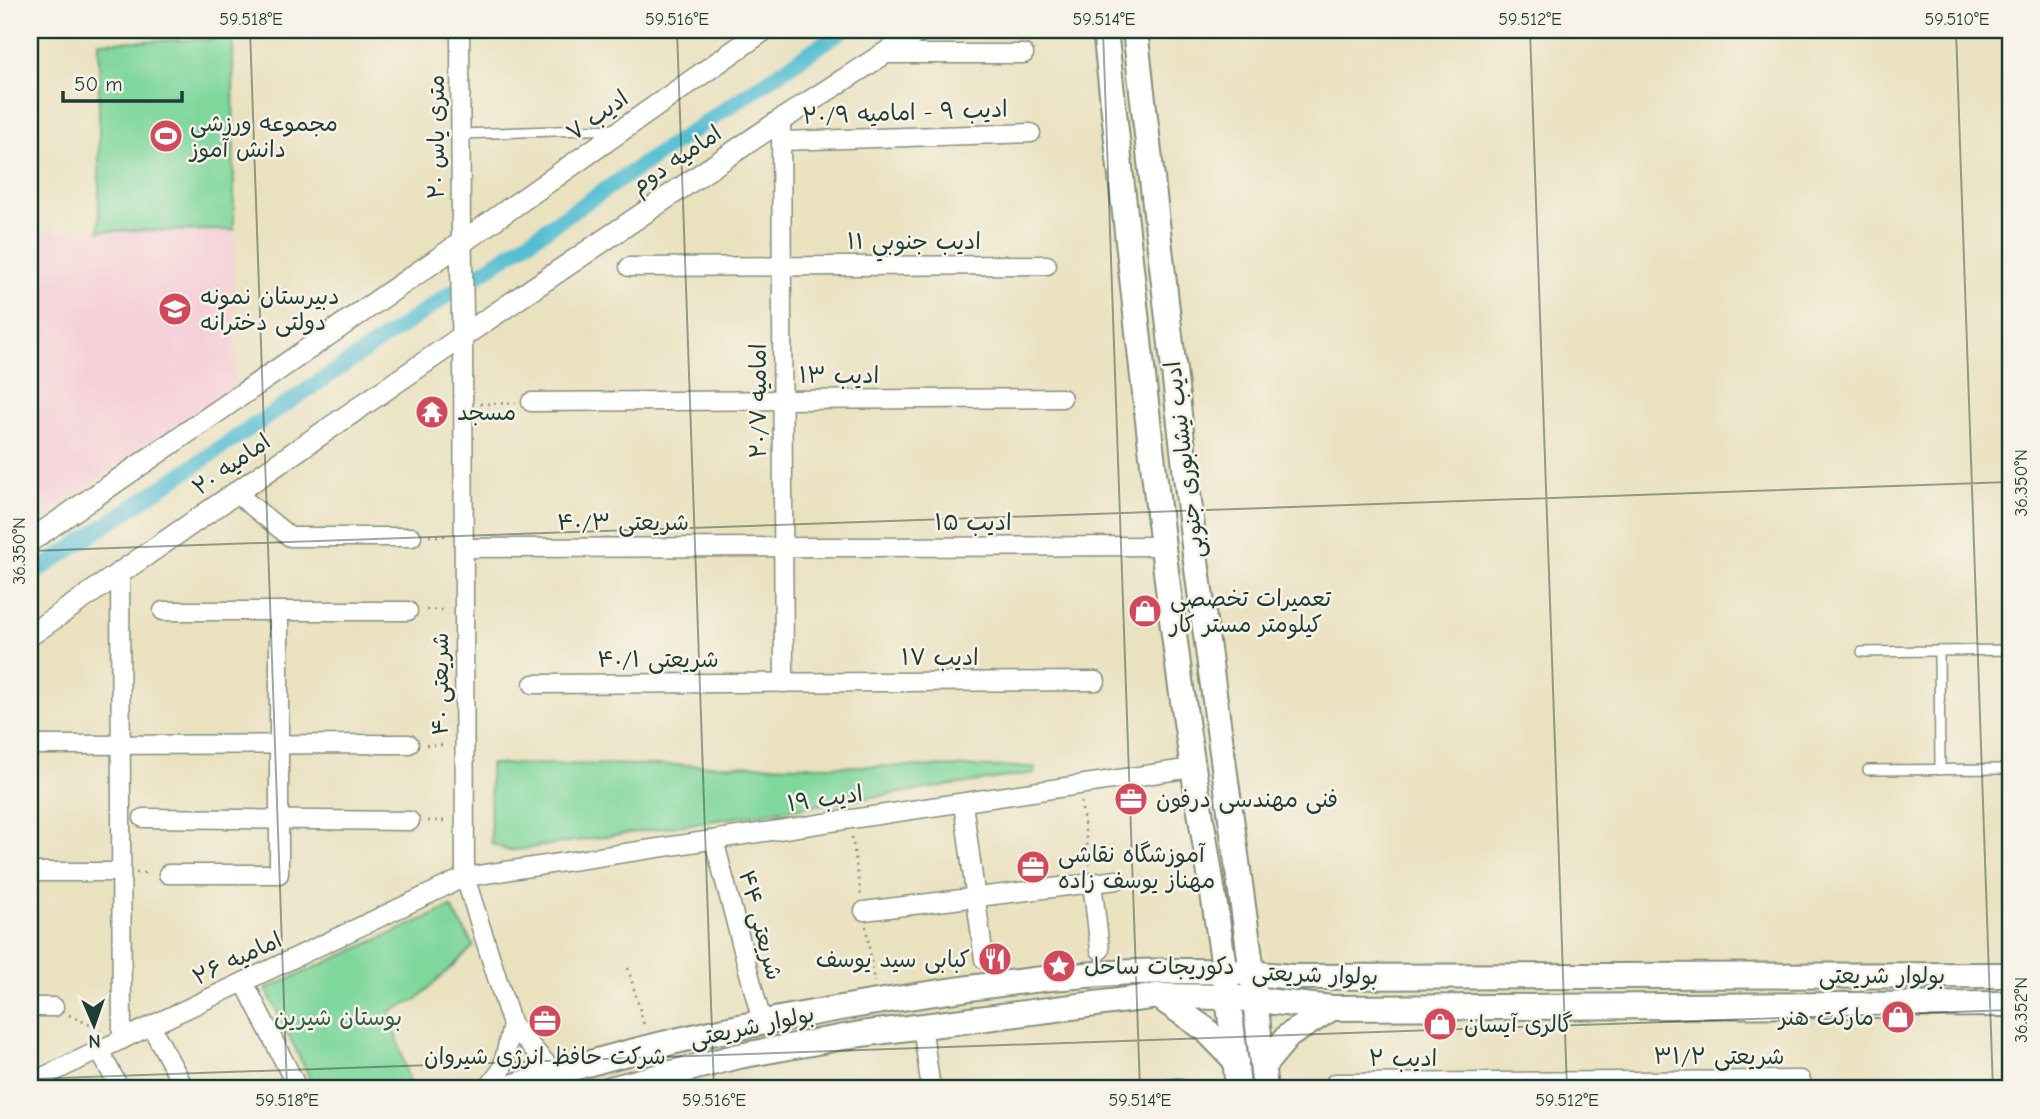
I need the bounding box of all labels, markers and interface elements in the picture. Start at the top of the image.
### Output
text: 59.518°E [219,9,283,30]
text: 59.516°E [645,9,709,30]
text: 59.514°E [1073,9,1136,30]
text: 59.512°E [1498,9,1562,30]
text: 59.510°E [1924,9,1990,30]
scale bar [63,60,182,104]
text: 50 m [74,72,123,96]
street label: ۲۰ متری یاس [423,75,450,199]
street label: ادیب ۷ [561,85,633,146]
street label: ادیب ۹ - امامیه ۲۰/۹ [802,95,1008,130]
place label: مجموعه ورزشی دانش آموز [188,110,338,163]
sports icon: مجموعه ورزشی دانش آموز [147,117,185,155]
street label: امامیه دوم [626,119,729,203]
street label: ادیب جنوبي ١١ [847,228,981,262]
place label: دبیرستان نمونه دولتی دخترانه [200,283,339,337]
school or university icon: دبیرستان نمونه دولتی دخترانه [156,290,194,328]
street label: امامیه ۲۰/۷ [745,343,772,459]
street label: ادیب نیشابوری جنوبی [1159,360,1211,560]
street label: ادیب ۱۳ [799,362,879,389]
temple icon: مسجد [413,393,451,431]
place label: مسجد [457,399,516,426]
street label: امامیه ۲۰ [187,428,275,501]
text: 36.350°N [2011,449,2032,517]
street label: شریعتی ۴۰/۳ [557,509,689,537]
street label: ادیب ۱۵ [934,509,1012,536]
text: 36.350°N [9,517,30,585]
place label: تعمیرات تخصصی کیلومتر مستر کار [1168,585,1331,639]
shop icon: تعمیرات تخصصی کیلومتر مستر کار [1126,592,1164,630]
street label: شریعتی ۴۰ [427,632,455,736]
street label: ادیب ۱۷ [901,644,979,671]
street label: شریعتی ۴۰/۱ [597,646,719,674]
street label: ادیب ۱۹ [786,780,864,817]
office icon: فنی مهندسی درفون [1112,780,1150,818]
place label: فنی مهندسی درفون [1156,786,1338,814]
place label: آموزشگاه نقاشی مهناز یوسف زاده [1058,841,1215,894]
office icon: آموزشگاه نقاشی مهناز یوسف زاده [1014,848,1052,886]
street label: شریعتی ۴۴ [732,867,788,983]
street label: امامیه ۲۶ [188,926,286,991]
restaurant icon: کبابی سید یوسف [976,940,1014,978]
place label: کبابی سید یوسف [816,946,970,974]
place icon: دکوریجات ساحل [1040,947,1078,985]
place label: دکوریجات ساحل [1084,953,1235,981]
street label: بولوار شریعتی [1251,959,1379,991]
street label: بولوار شریعتی [1819,962,1945,990]
text: 36.352°N [2011,977,2032,1043]
north arrow [60,990,130,1060]
shop icon: مارکت هنر [1879,998,1917,1036]
street label: بولوار شریعتی [687,1000,817,1054]
office icon: شرکت حافظ انرژی شیروان [526,1002,564,1040]
park label: بوستان شیرین [274,1004,402,1031]
place label: مارکت هنر [1777,1004,1874,1031]
shop icon: گالری آيسان [1421,1005,1459,1043]
place label: گالری آيسان [1464,1011,1573,1038]
text: N [88,1030,101,1052]
place label: شرکت حافظ انرژی شیروان [424,1043,666,1070]
street label: شریعتی ۳۱/۲ [1653,1043,1785,1071]
street label: ادیب ۲ [1369,1045,1437,1072]
text: 59.518°E [255,1090,319,1111]
text: 59.516°E [682,1090,746,1111]
text: 59.514°E [1109,1090,1172,1111]
text: 59.512°E [1535,1090,1599,1111]

